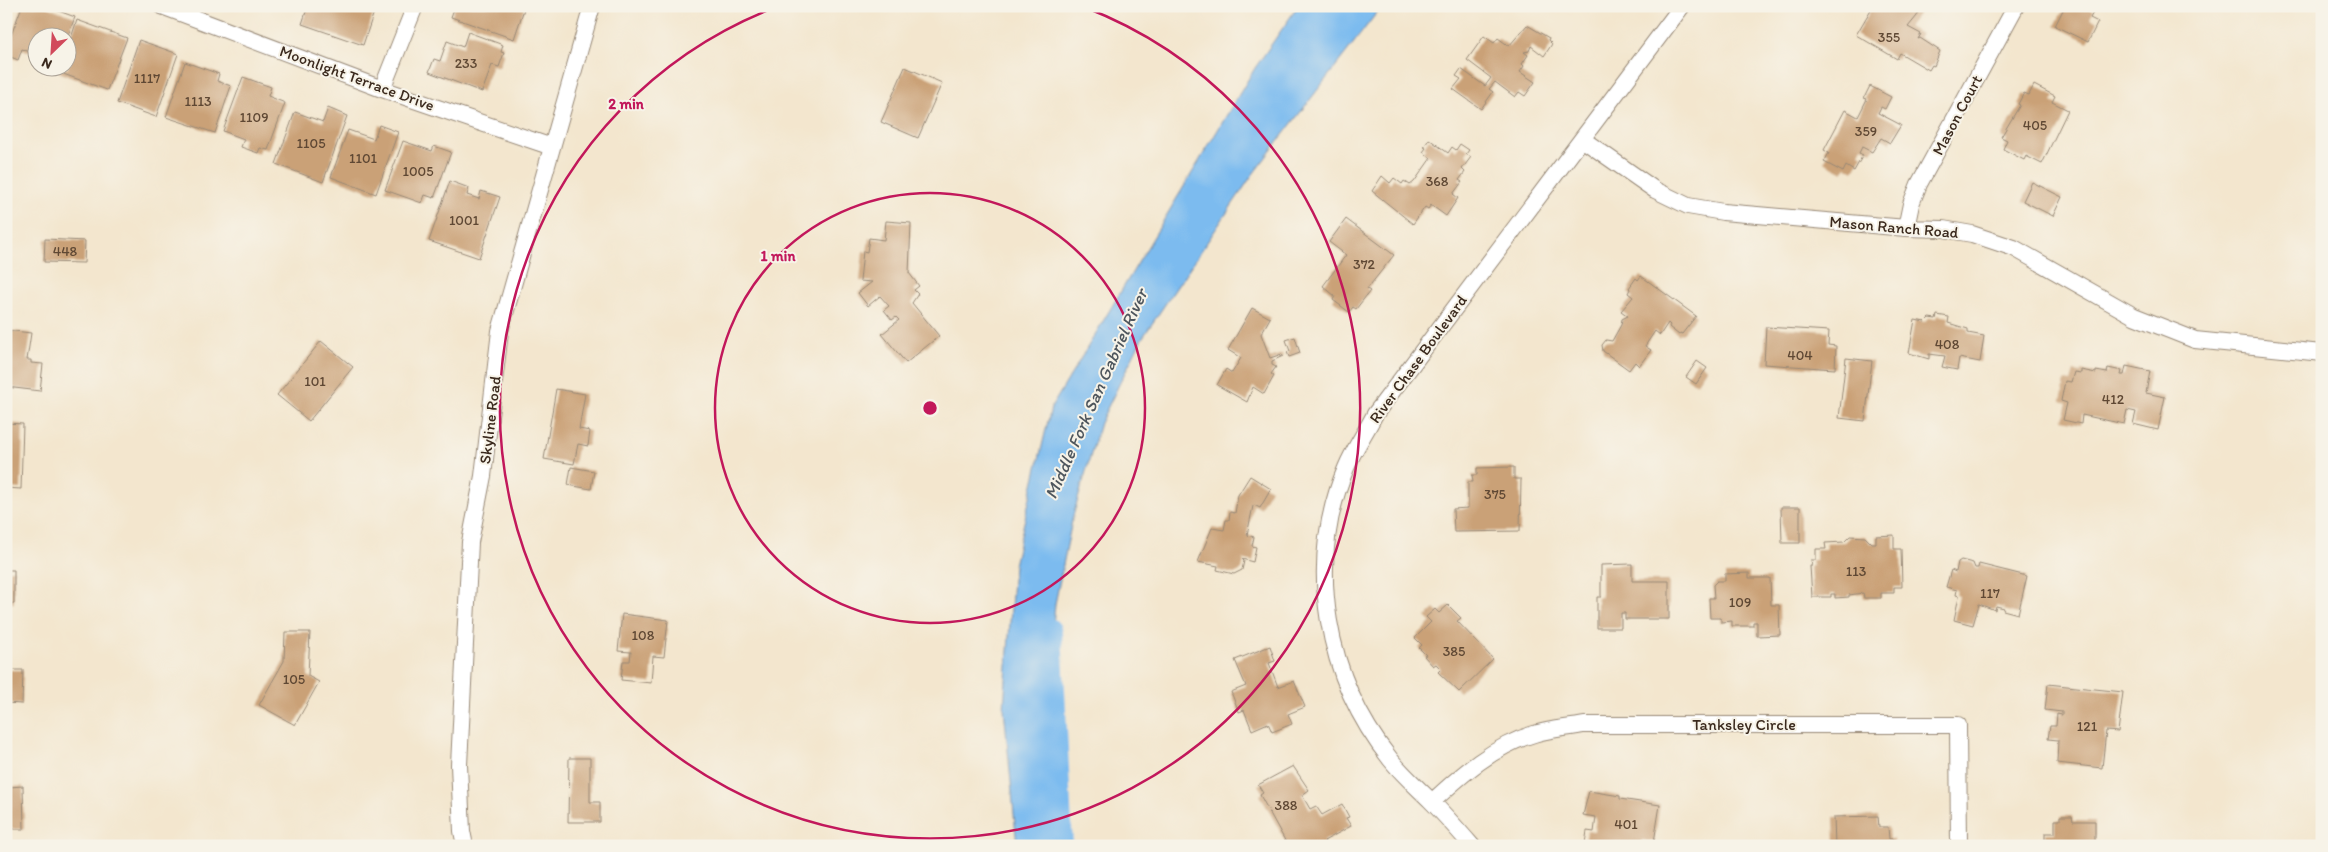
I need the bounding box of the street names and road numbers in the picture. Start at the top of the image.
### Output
street label: Moonlight Terrace Drive [277,41,437,115]
street label: Mason Court [1928,72,1986,158]
street label: Mason Ranch Road [1829,212,1960,242]
street label: River Chase Boulevard [1365,291,1471,427]
street label: Skyline Road [475,375,505,465]
street label: Tanksley Circle [1692,715,1796,734]

